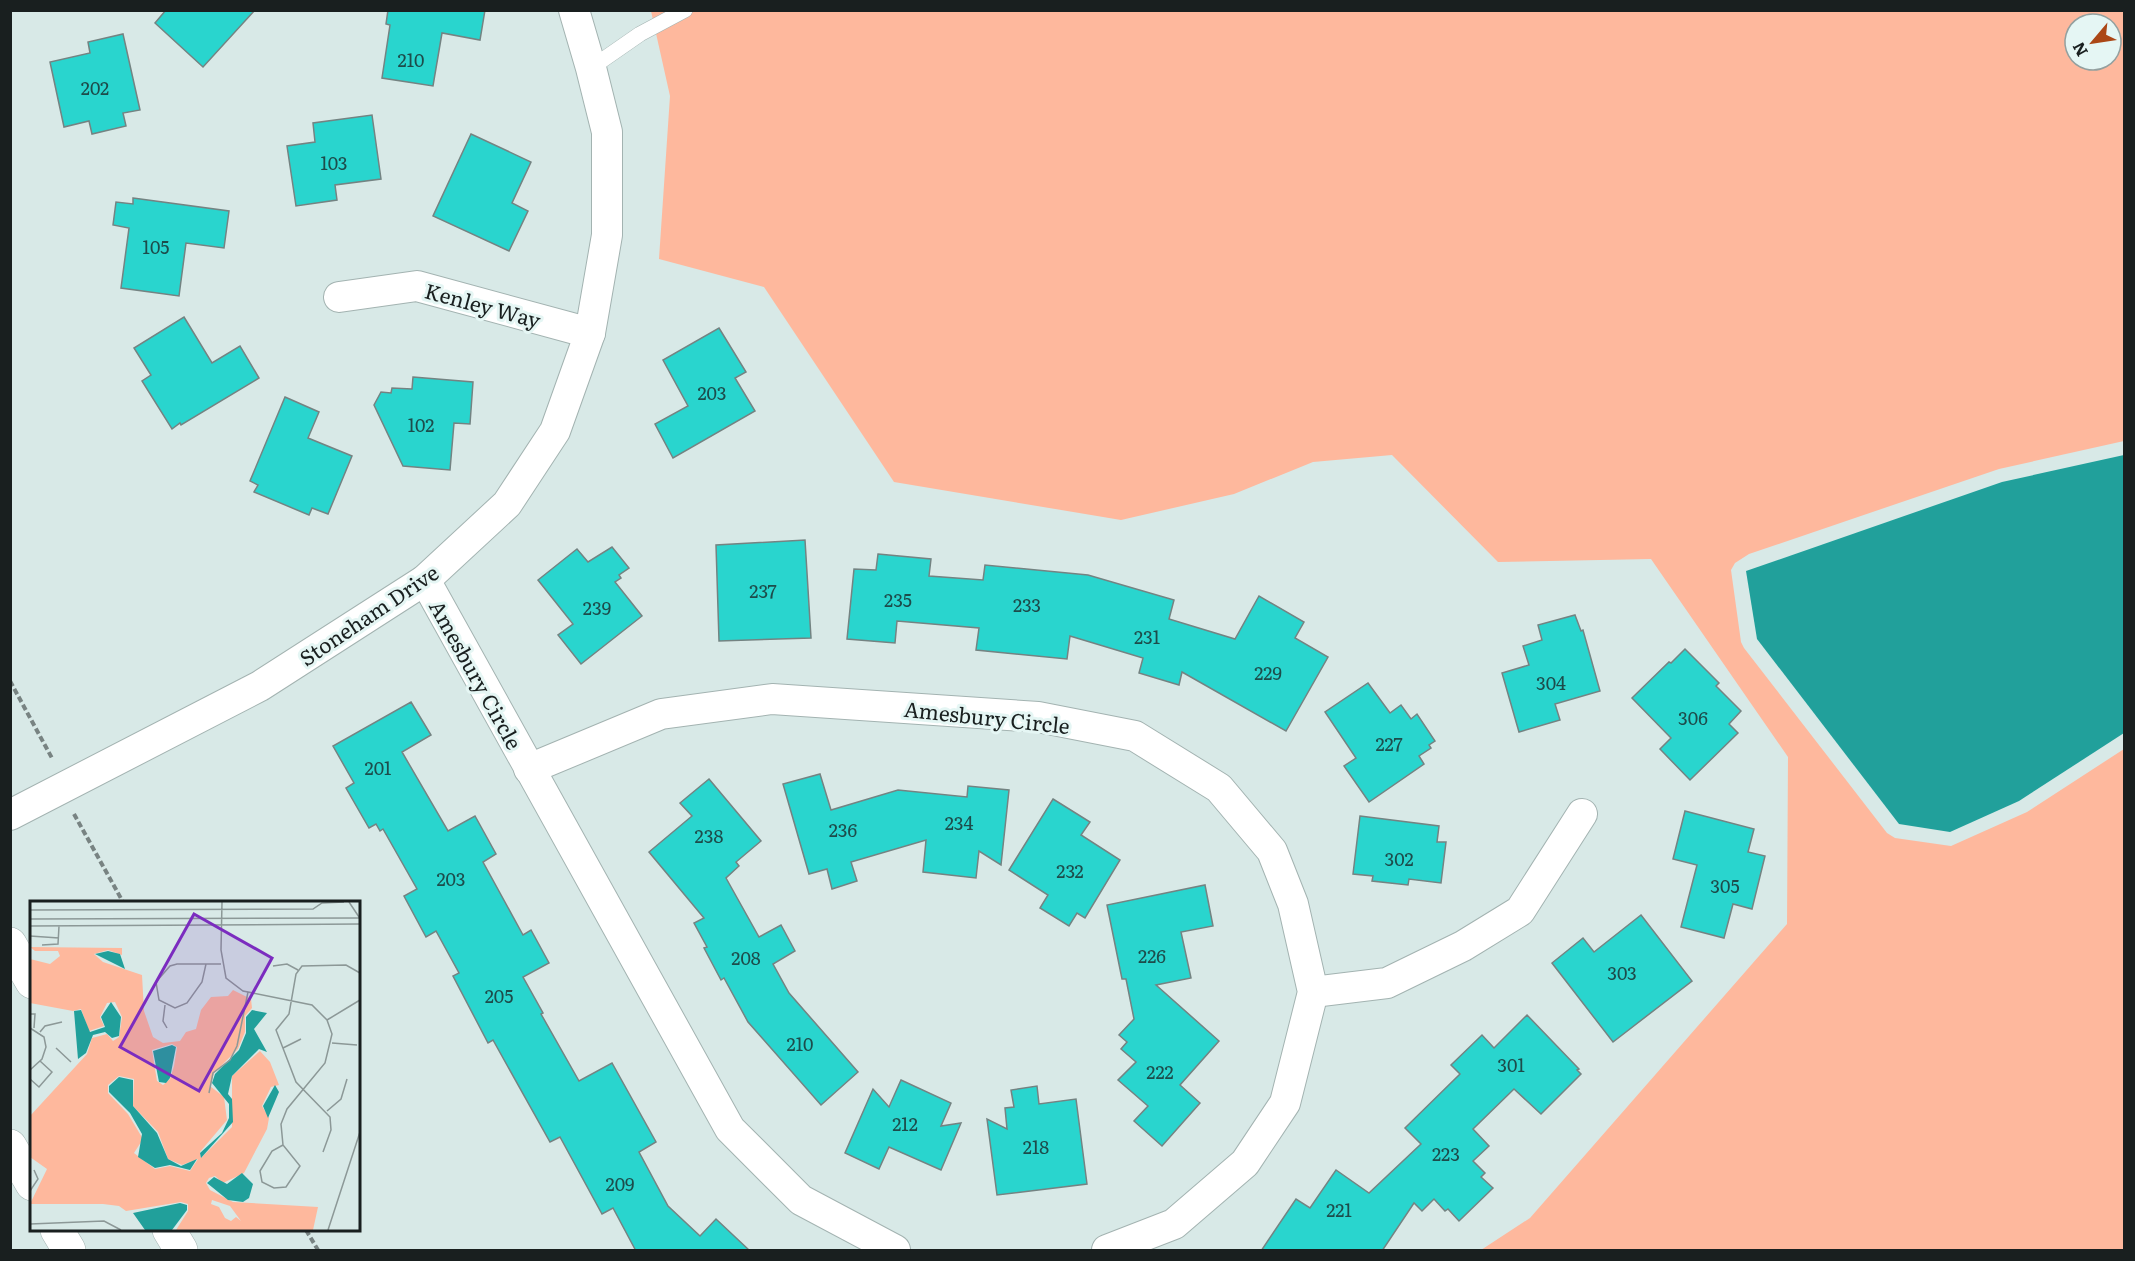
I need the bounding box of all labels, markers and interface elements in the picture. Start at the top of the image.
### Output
north arrow [2063,12,2123,72]
text: N [2065,38,2093,61]
house number: 210 [398,46,424,73]
house number: 202 [81,74,109,101]
house number: 103 [320,149,348,176]
house number: 105 [143,233,169,260]
street label: Kenley Way [422,274,545,335]
house number: 203 [697,379,727,406]
house number: 102 [408,411,434,438]
street label: Stoneham Drive [292,556,444,672]
house number: 237 [749,577,777,604]
house number: 235 [884,586,912,613]
house number: 233 [1013,591,1041,618]
street label: Amesbury Circle [423,594,531,754]
house number: 239 [583,594,611,621]
house number: 231 [1134,623,1160,650]
house number: 229 [1254,659,1282,686]
house number: 304 [1536,669,1566,696]
street label: Amesbury Circle [903,692,1072,740]
house number: 306 [1678,704,1708,731]
house number: 227 [1375,730,1403,757]
house number: 201 [365,754,391,781]
house number: 234 [945,809,973,836]
house number: 236 [829,816,858,843]
house number: 238 [695,822,723,849]
house number: 302 [1384,845,1414,872]
house number: 232 [1056,857,1084,884]
house number: 203 [436,865,466,892]
house number: 305 [1710,872,1740,899]
inset map [30,901,360,1231]
house number: 226 [1138,942,1166,969]
house number: 208 [731,944,761,971]
house number: 303 [1607,959,1637,986]
house number: 205 [485,982,513,1009]
house number: 210 [787,1030,813,1057]
house number: 301 [1497,1051,1525,1078]
house number: 222 [1146,1058,1174,1085]
house number: 212 [892,1110,918,1137]
house number: 218 [1023,1133,1049,1160]
house number: 223 [1432,1140,1460,1167]
house number: 209 [606,1170,634,1197]
house number: 221 [1326,1196,1352,1223]

